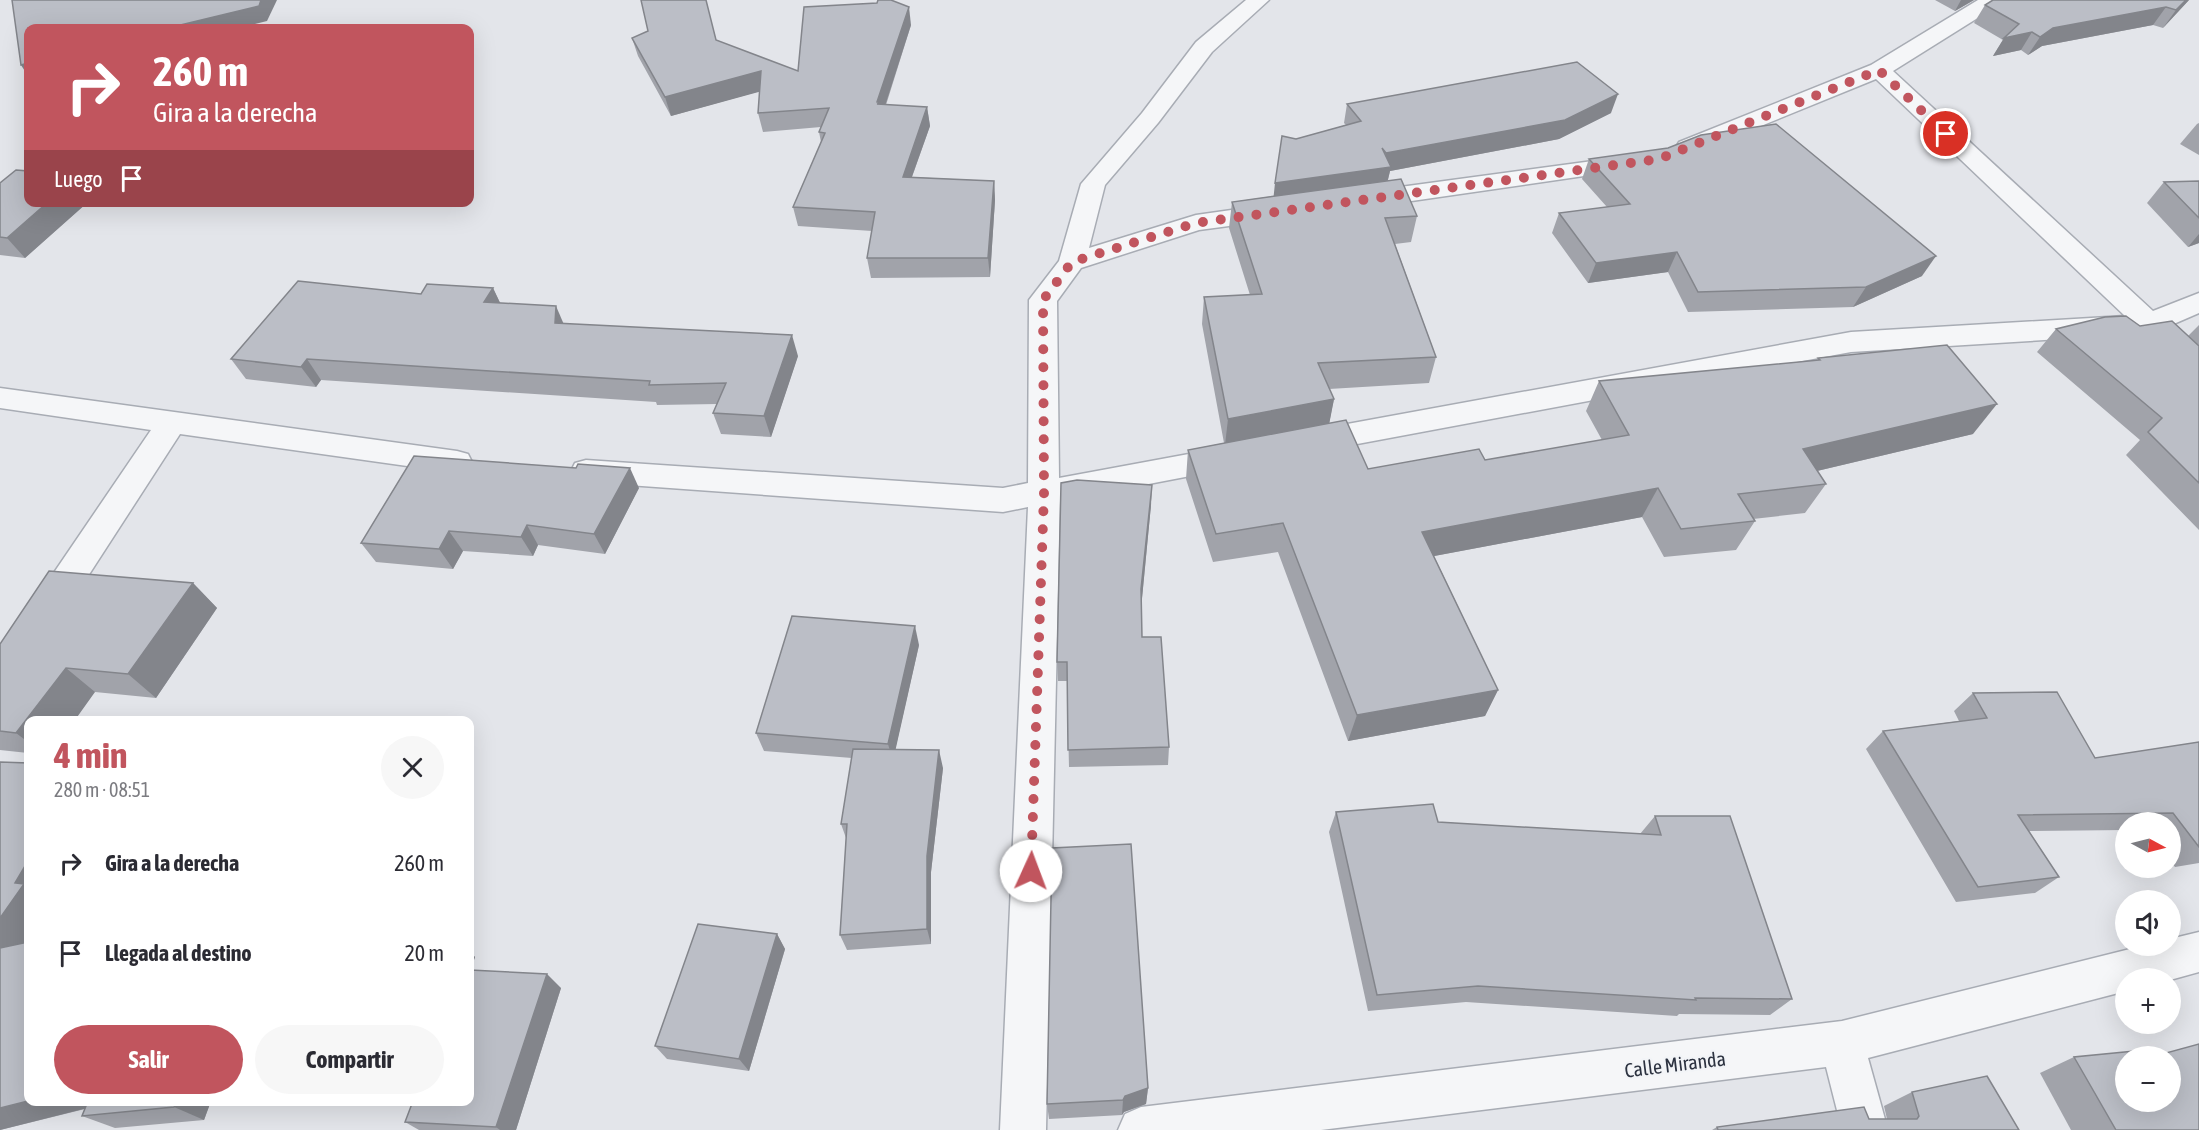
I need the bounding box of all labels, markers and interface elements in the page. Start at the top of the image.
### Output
text: 260 m [153,47,248,95]
icon: right [54,48,132,126]
text: Gira a la derecha [153,97,318,128]
pin [1920,108,1971,159]
icon: arrive [1929,117,1962,150]
icon: arrive [115,162,148,195]
text: Luego [54,166,103,192]
text: 4 min [54,734,128,776]
button: close [381,736,444,799]
text: 280 m · 08:51 [54,778,150,801]
north arrow [2115,812,2181,878]
map controls [2115,812,2181,1112]
position arrow [999,839,1063,903]
icon: right [54,847,87,880]
text: Gira a la derecha [105,850,239,876]
text: 260 m [394,850,444,876]
button: sound [2115,890,2181,956]
icon: arrive [54,937,87,970]
text: Llegada al destino [105,940,252,966]
text: 20 m [404,940,444,966]
button: + [2115,968,2181,1034]
button: Salir [54,1025,243,1094]
button: Compartir [255,1025,444,1094]
street label: Calle Miranda [1623,1046,1727,1082]
button: − [2115,1046,2181,1112]

